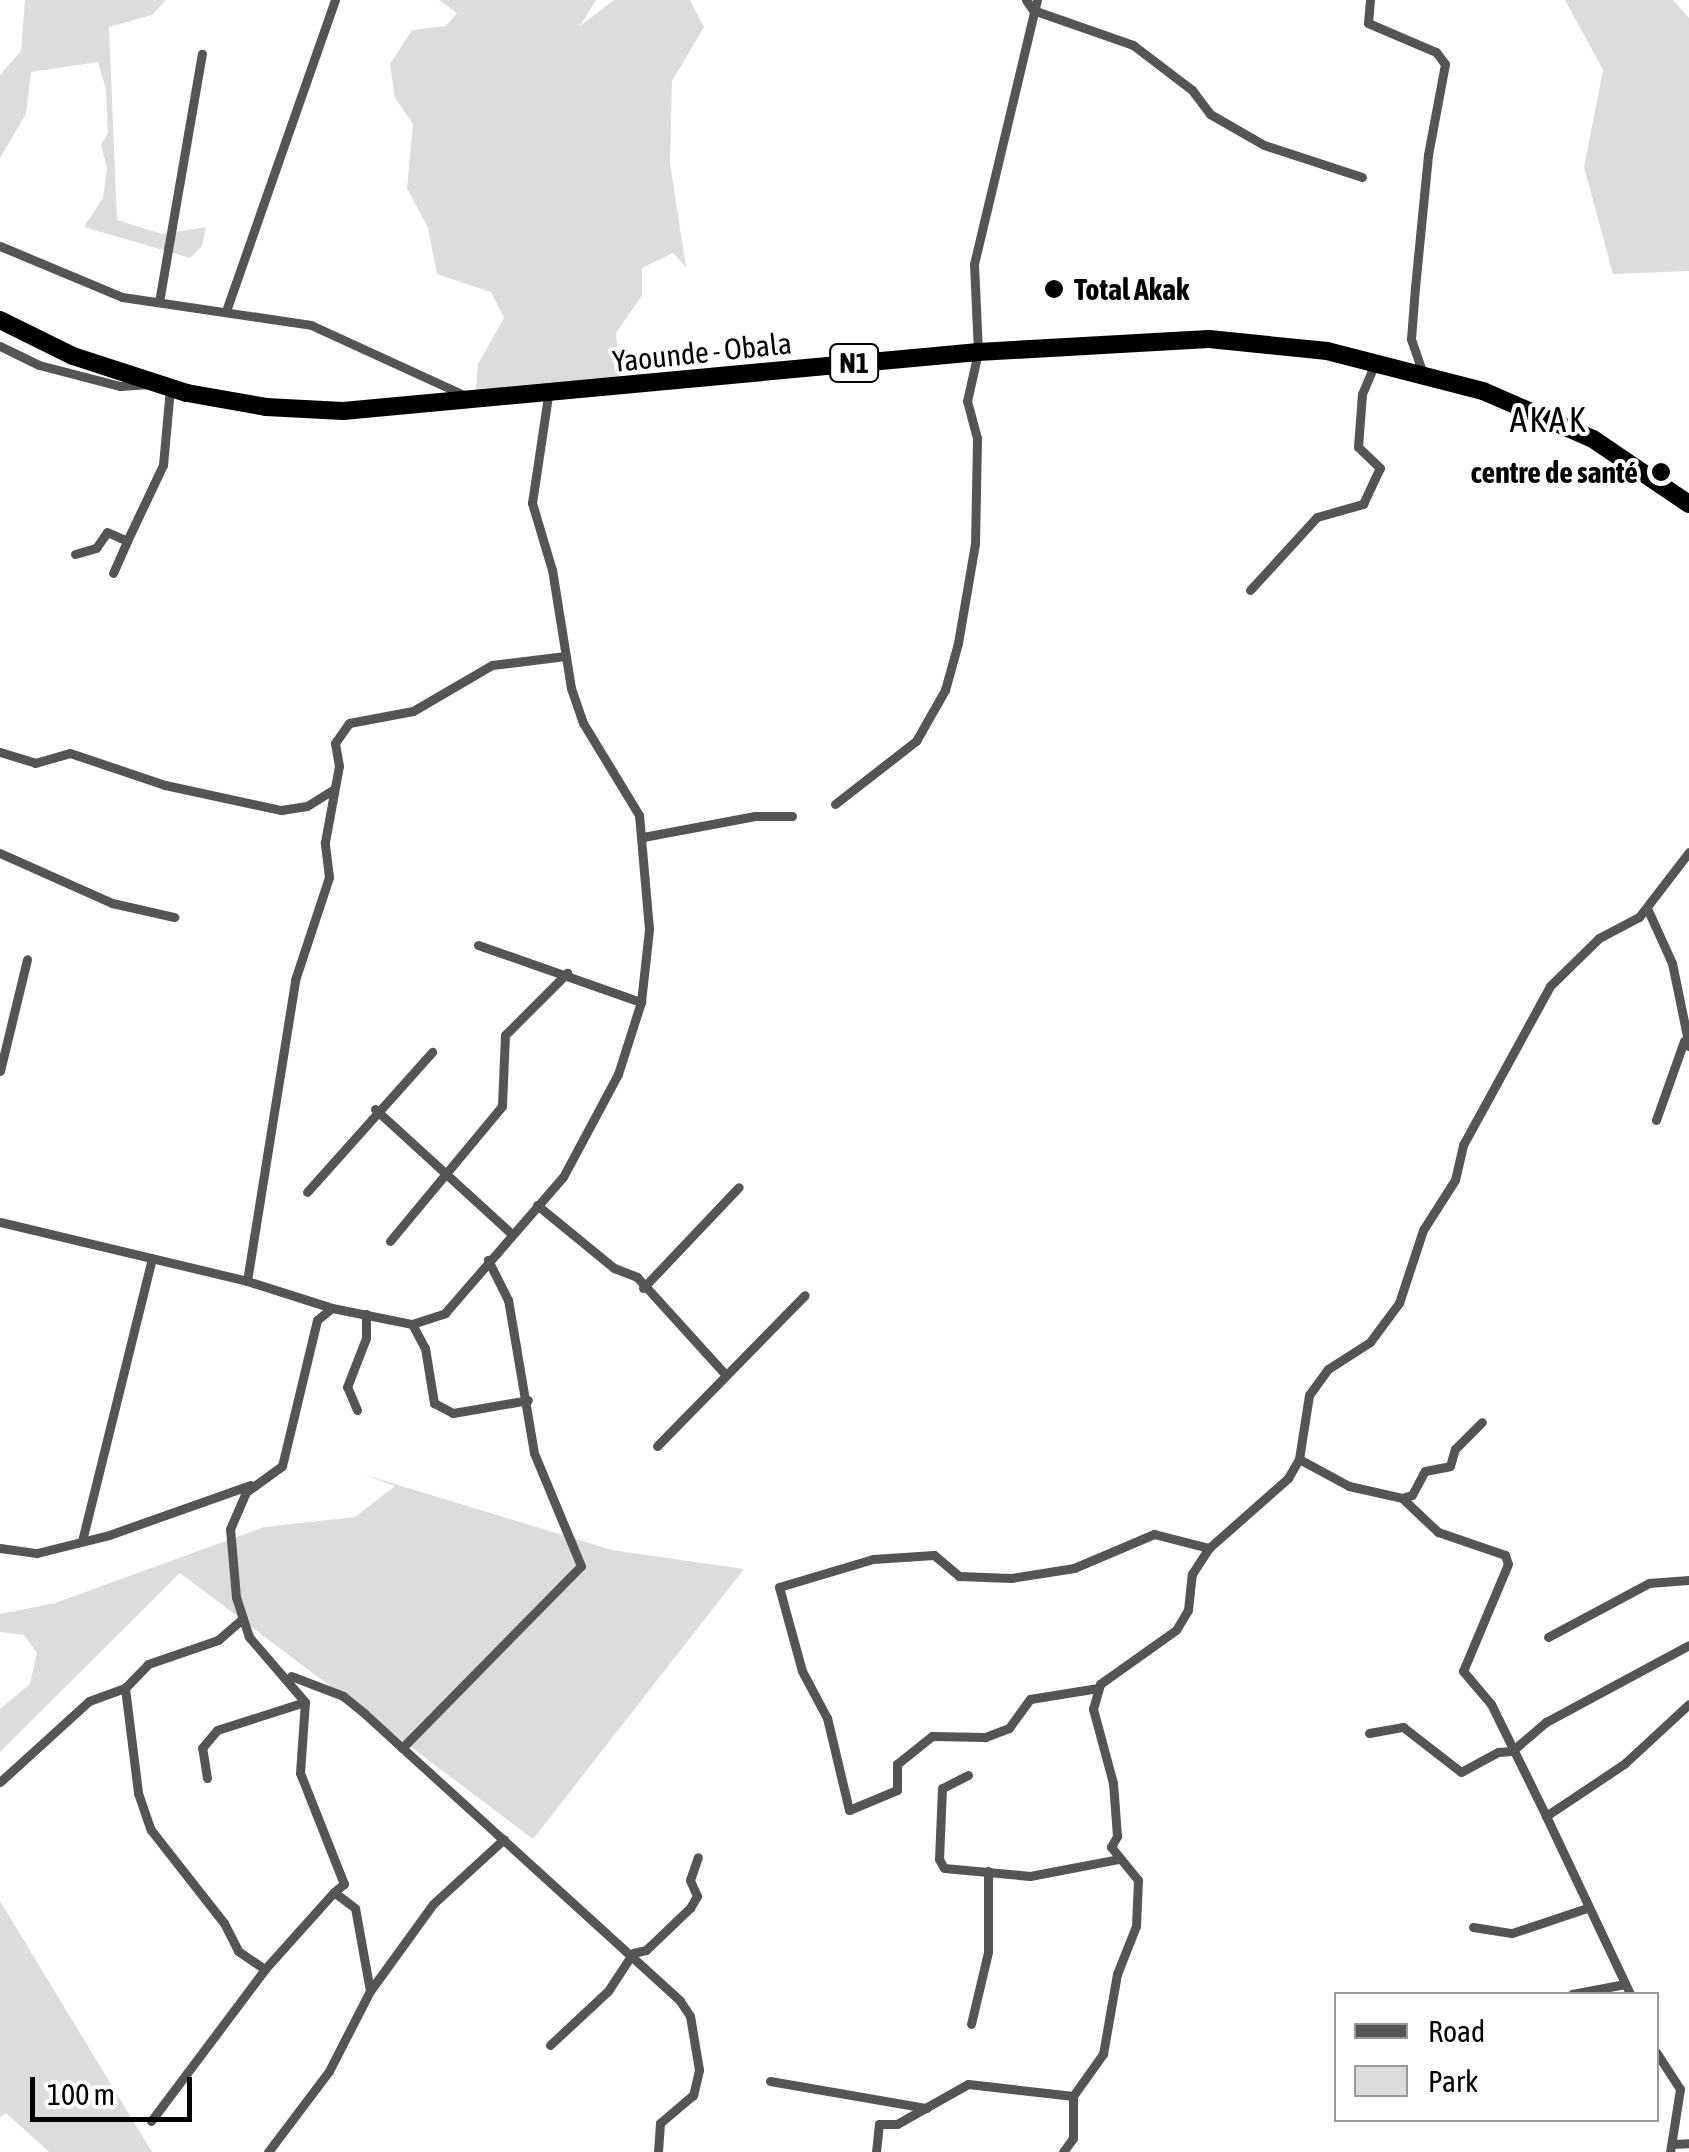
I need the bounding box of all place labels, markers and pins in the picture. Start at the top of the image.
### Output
place label: Total Akak [1074,271,1189,307]
marker: Total Akak [1043,278,1065,300]
place label: centre de santé [1471,454,1638,490]
marker: centre de santé [1648,459,1674,485]

